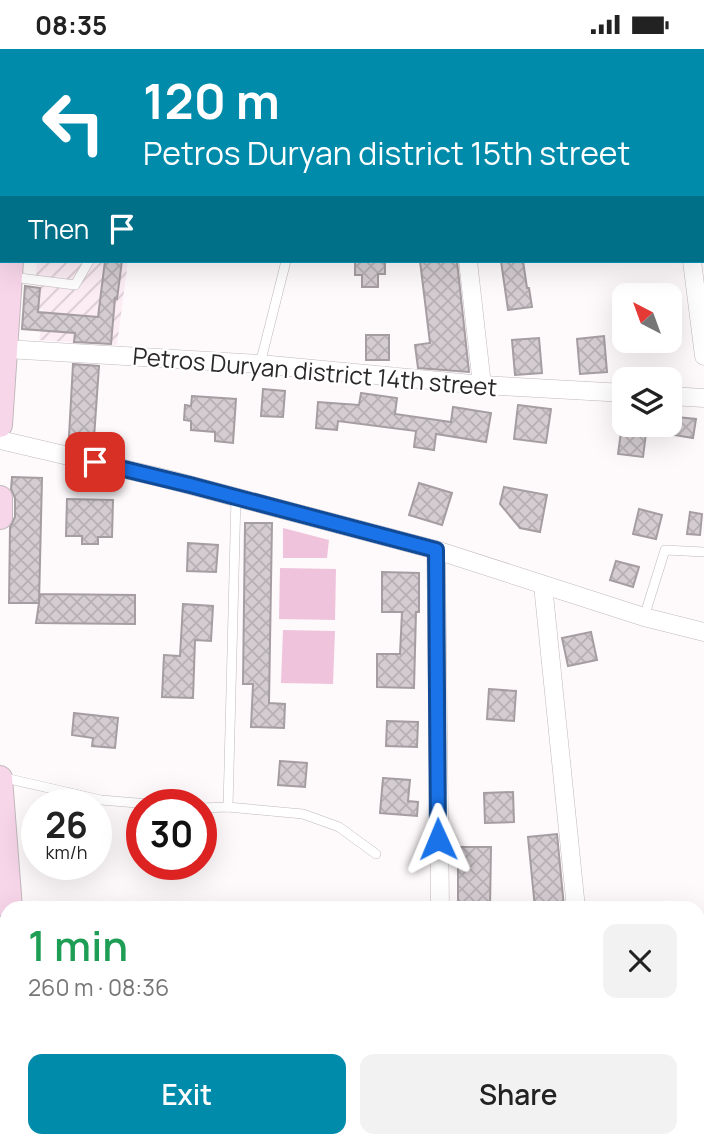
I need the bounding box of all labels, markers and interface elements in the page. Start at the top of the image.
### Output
text: 08:35 [35,7,107,43]
text: 120 m [143,67,280,134]
icon: left [28,77,119,168]
text: Petros Duryan district 15th street [143,131,630,175]
icon: arrive [103,210,141,248]
text: Then [28,211,89,247]
north arrow [612,283,682,353]
map controls [612,283,682,437]
street label: Petros Duryan district 14th street [131,339,499,403]
button: layers [612,367,682,437]
pin [65,432,125,492]
icon: arrive [76,443,114,481]
speed limit sign: 30 [126,789,217,880]
text: 26 [45,801,88,849]
position arrow [401,802,475,876]
text: km/h [46,840,87,864]
text: 1 min [28,916,128,974]
button: close [603,924,677,998]
text: 260 m · 08:36 [28,971,169,1003]
button: Exit [28,1054,346,1134]
button: Share [360,1054,677,1134]

